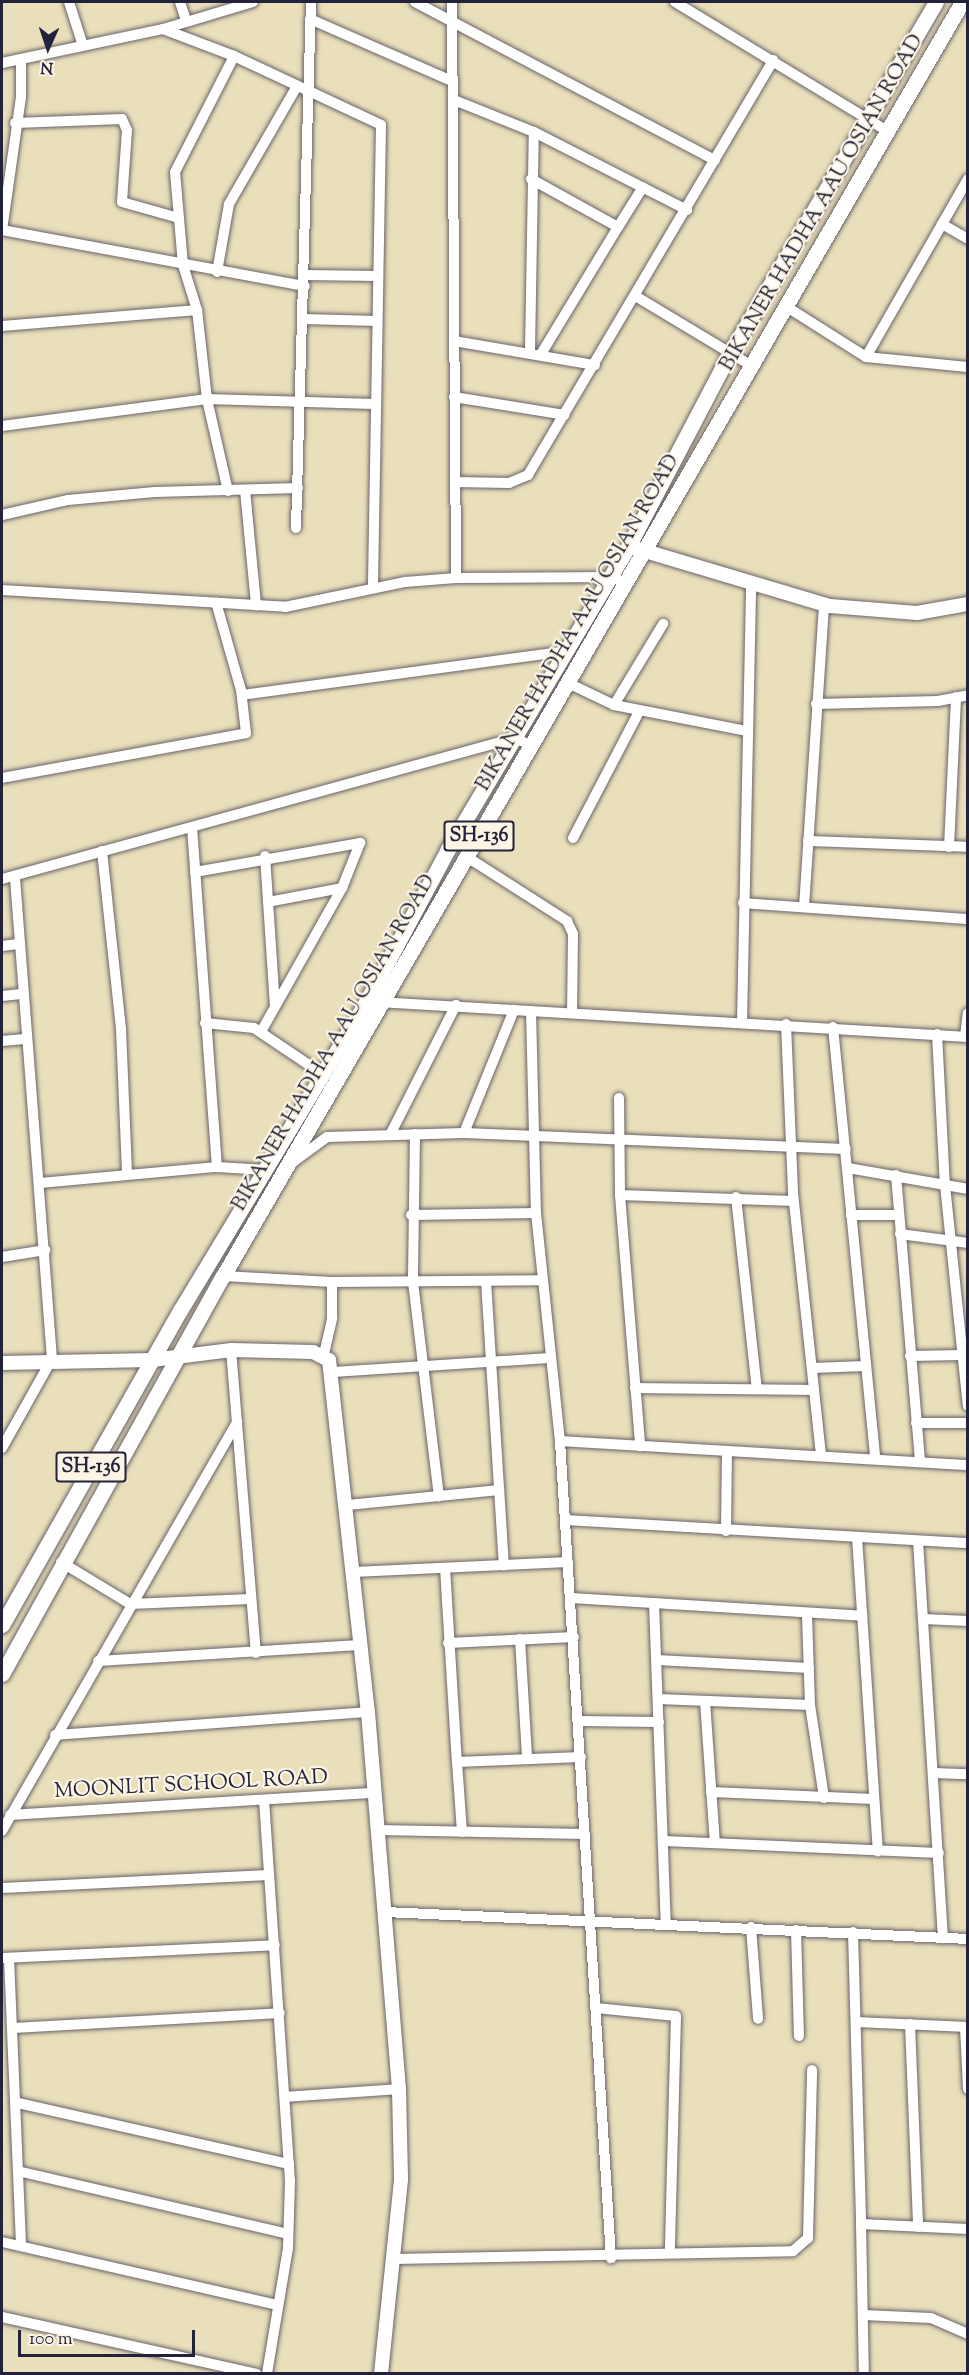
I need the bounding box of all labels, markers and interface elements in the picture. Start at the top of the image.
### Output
north arrow [18,18,78,78]
street label: BIKANER HADHA AAU OSIAN ROAD [715,30,929,376]
text: N [40,55,54,78]
street label: BIKANER HADHA AAU OSIAN ROAD [471,450,685,796]
road number: SH-136 [443,819,515,853]
street label: BIKANER HADHA AAU OSIAN ROAD [227,870,441,1216]
road number: SH-136 [55,1450,127,1484]
street label: MOONLIT SCHOOL ROAD [53,1765,329,1805]
scale bar [21,2318,198,2356]
text: 100 m [29,2327,73,2353]

